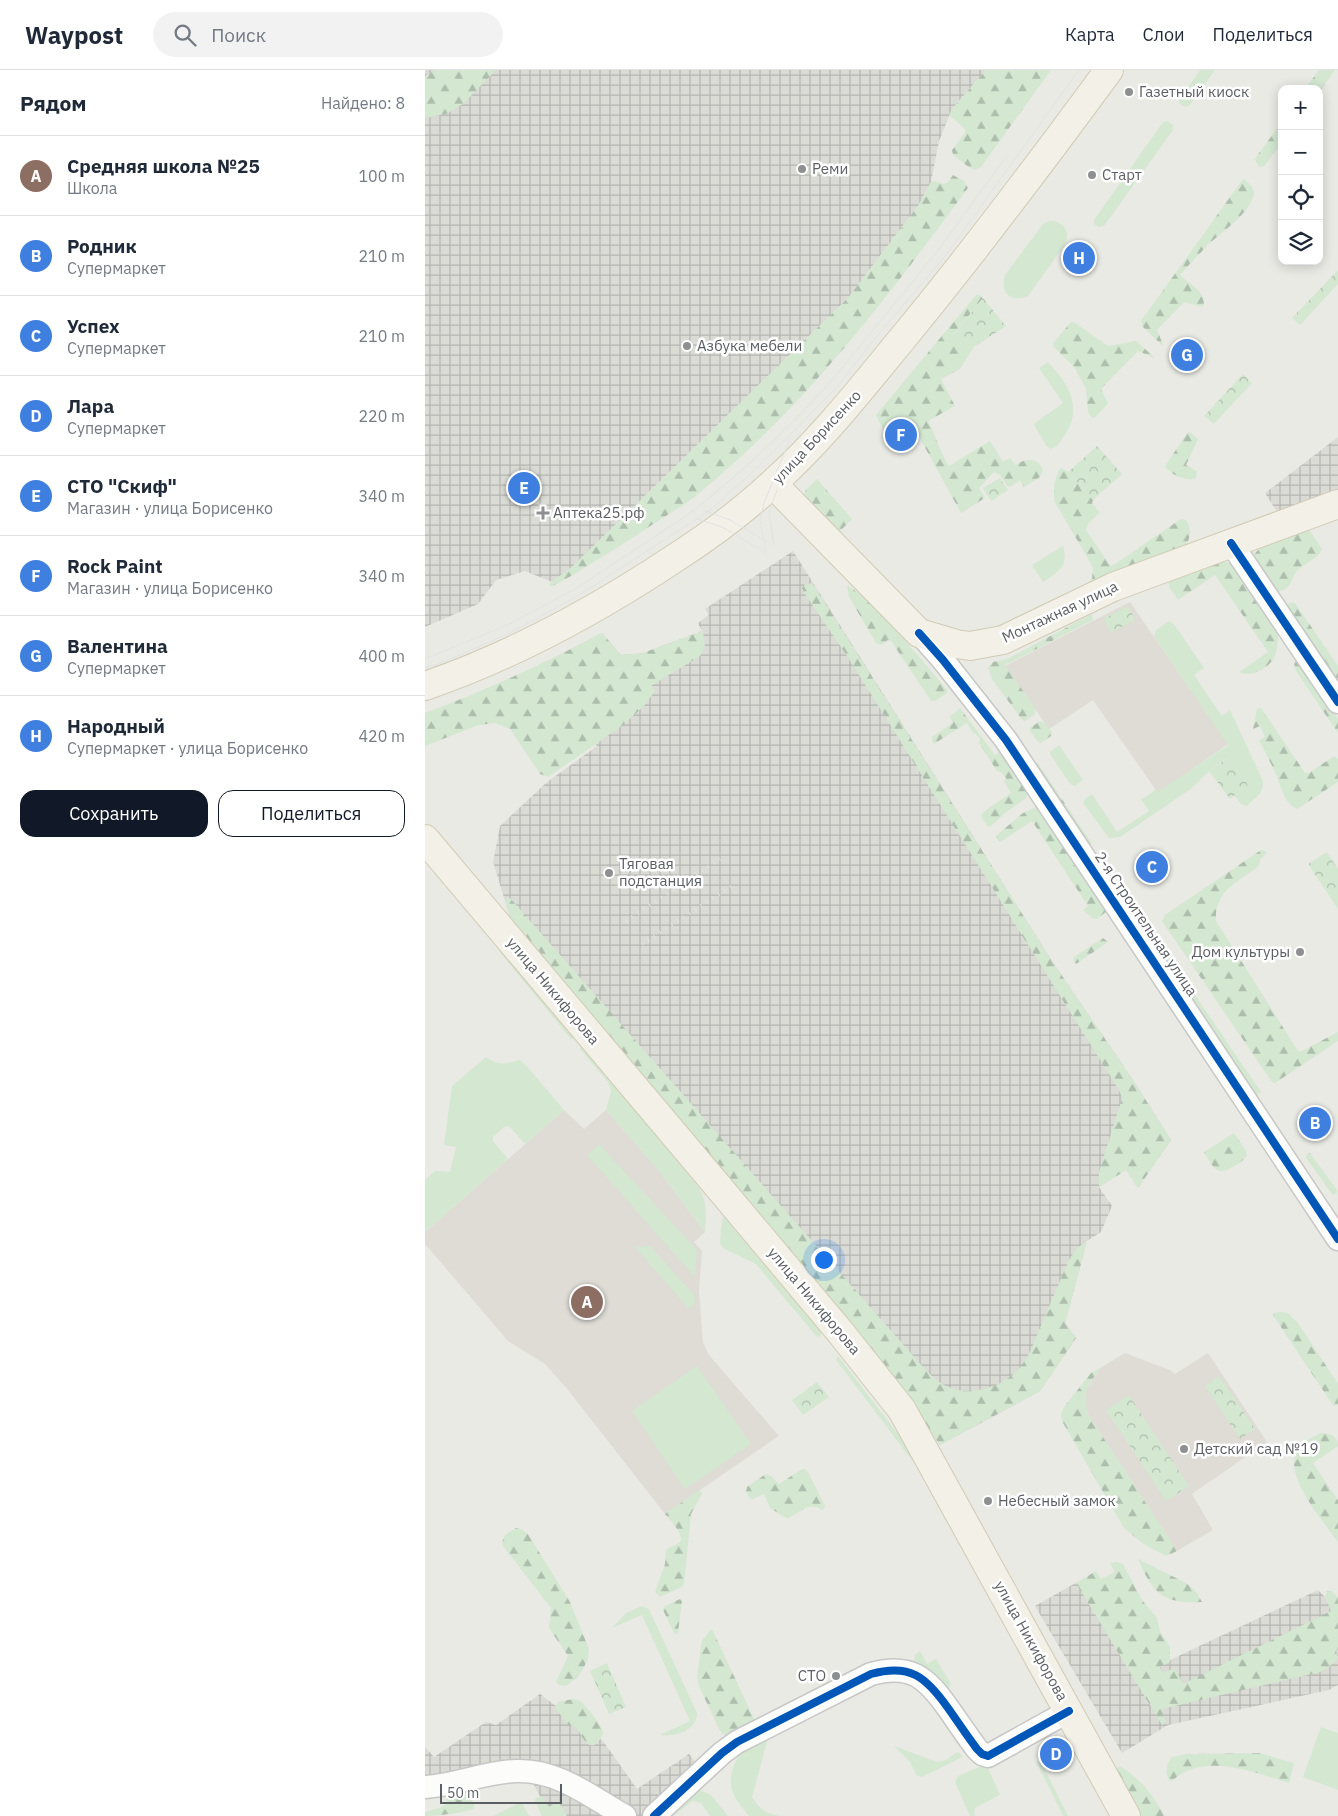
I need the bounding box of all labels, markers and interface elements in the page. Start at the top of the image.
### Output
search box [153,12,503,57]
text: Waypost [25,19,123,51]
icon: search [171,21,199,49]
text: Поиск [211,23,266,47]
text: Карта [1065,23,1115,46]
text: Слои [1143,23,1185,46]
text: Поделиться [1213,23,1313,46]
place label: Газетный киоск [1139,82,1249,101]
map controls [1278,85,1323,265]
button: + [1278,85,1323,130]
marker: Газетный киоск [1123,86,1135,98]
text: Рядом [20,89,87,117]
text: Найдено: 8 [321,93,405,113]
button: − [1278,130,1323,175]
text: Средняя школа №25 [67,154,260,178]
place label: Реми [812,159,848,178]
marker: Реми [796,163,808,175]
place label: Старт [1102,165,1142,184]
text: A [31,166,41,186]
text: 100 m [358,166,405,186]
marker: Старт [1086,169,1098,181]
button: locate [1278,175,1323,220]
text: Школа [67,178,117,198]
button: layers [1278,220,1323,265]
text: Родник [67,234,137,258]
pin: H [1063,239,1095,277]
text: B [31,246,41,266]
text: 210 m [358,246,405,266]
text: Супермаркет [67,258,166,278]
text: Успех [67,314,120,338]
text: C [31,326,41,346]
text: 210 m [358,326,405,346]
place label: Азбука мебели [697,336,802,355]
pin: G [1171,336,1203,374]
text: Супермаркет [67,338,166,358]
marker: Азбука мебели [681,340,693,352]
street label: улица Борисенко [768,386,865,488]
text: Лара [67,394,114,418]
text: D [30,406,42,426]
text: 220 m [358,406,405,426]
pin: F [885,416,917,454]
text: Супермаркет [67,418,166,438]
pin: E [508,469,540,507]
text: СТО "Скиф" [67,474,177,498]
text: E [31,486,41,506]
text: 340 m [358,486,405,506]
text: Магазин · улица Борисенко [67,498,273,518]
place label: Аптека25.рф [553,503,644,522]
marker: Аптека25.рф [537,507,549,519]
text: Rock Paint [67,554,163,578]
text: F [31,566,41,586]
text: 340 m [358,566,405,586]
street label: Монтажная улица [999,576,1121,647]
text: Магазин · улица Борисенко [67,578,273,598]
text: Валентина [67,634,168,658]
text: G [30,646,42,666]
text: 400 m [358,646,405,666]
text: Супермаркет [67,658,166,678]
text: Народный [67,714,165,738]
text: H [30,726,42,746]
text: 420 m [358,726,405,746]
text: Супермаркет · улица Борисенко [67,738,308,758]
button: Сохранить [20,790,208,837]
button: Поделиться [218,790,405,837]
street label: 2-я Строительная улица [1091,848,1202,1000]
pin: C [1136,848,1168,886]
place label: Тяговая подстанция [619,854,702,890]
marker: Тяговая подстанция [603,867,615,879]
street label: улица Никифорова [503,933,604,1048]
place label: Дом культуры [1192,942,1290,961]
marker: Дом культуры [1294,946,1306,958]
pin: B [1299,1104,1331,1142]
street label: улица Никифорова [764,1243,865,1358]
your location [811,1247,837,1273]
pin: A [571,1283,603,1321]
place label: Детский сад №19 [1194,1439,1319,1458]
marker: Детский сад №19 [1178,1443,1190,1455]
place label: Небесный замок [998,1491,1116,1510]
marker: Небесный замок [982,1495,994,1507]
street label: улица Никифорова [990,1577,1072,1704]
place label: СТО [798,1666,826,1685]
marker: СТО [830,1670,842,1682]
pin: D [1040,1735,1072,1773]
scale bar [440,1781,563,1804]
text: 50 m [447,1784,479,1802]

